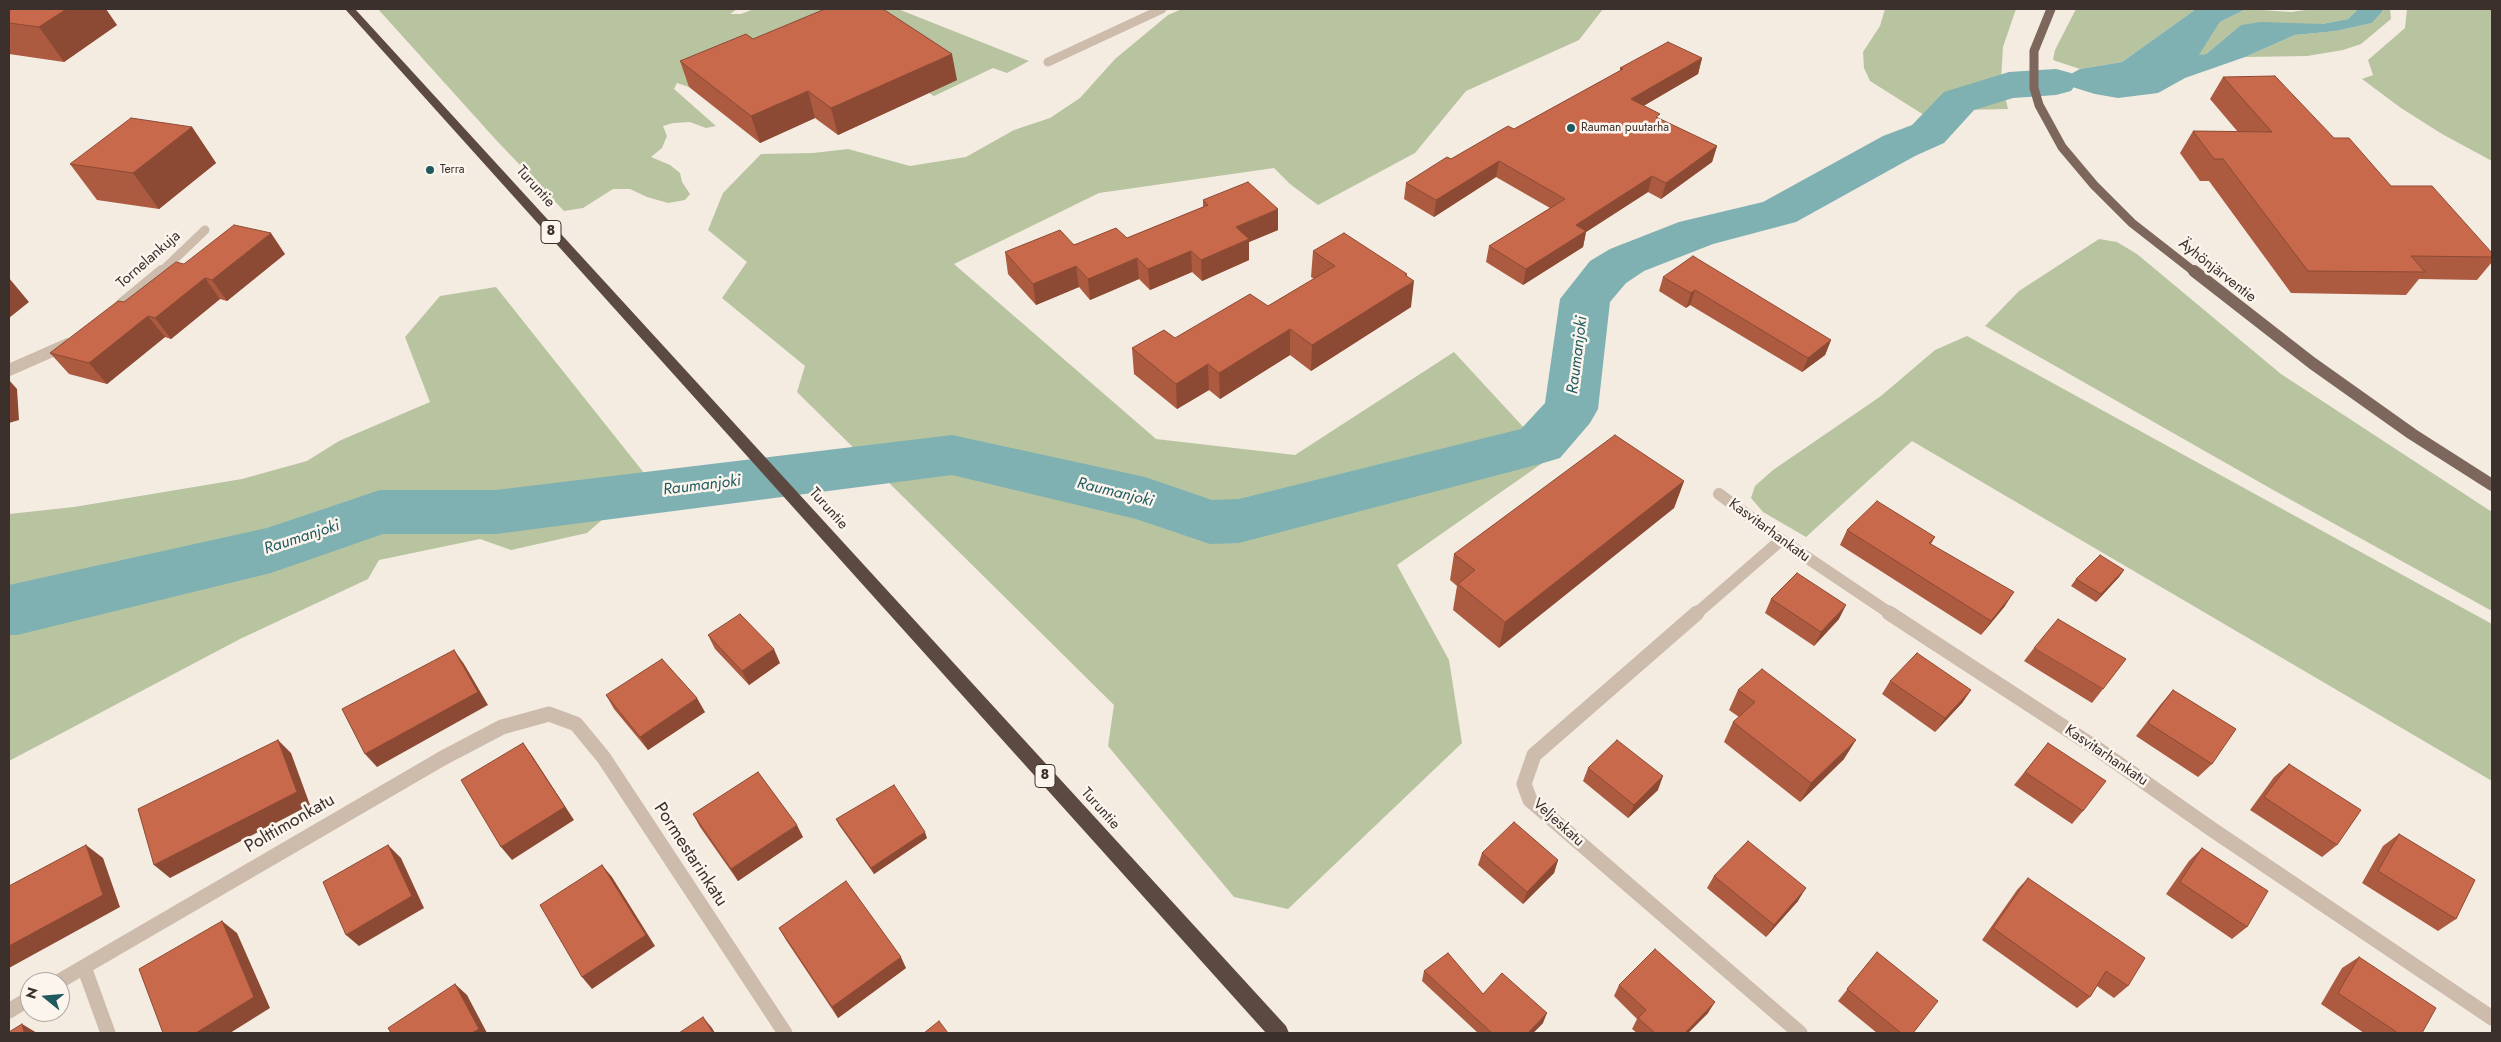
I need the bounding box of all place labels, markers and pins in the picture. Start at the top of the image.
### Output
place label: Rauman puutarha [1581,121,1669,135]
marker: Rauman puutarha [1565,122,1577,134]
place label: Terra [440,163,465,177]
marker: Terra [424,164,436,176]

